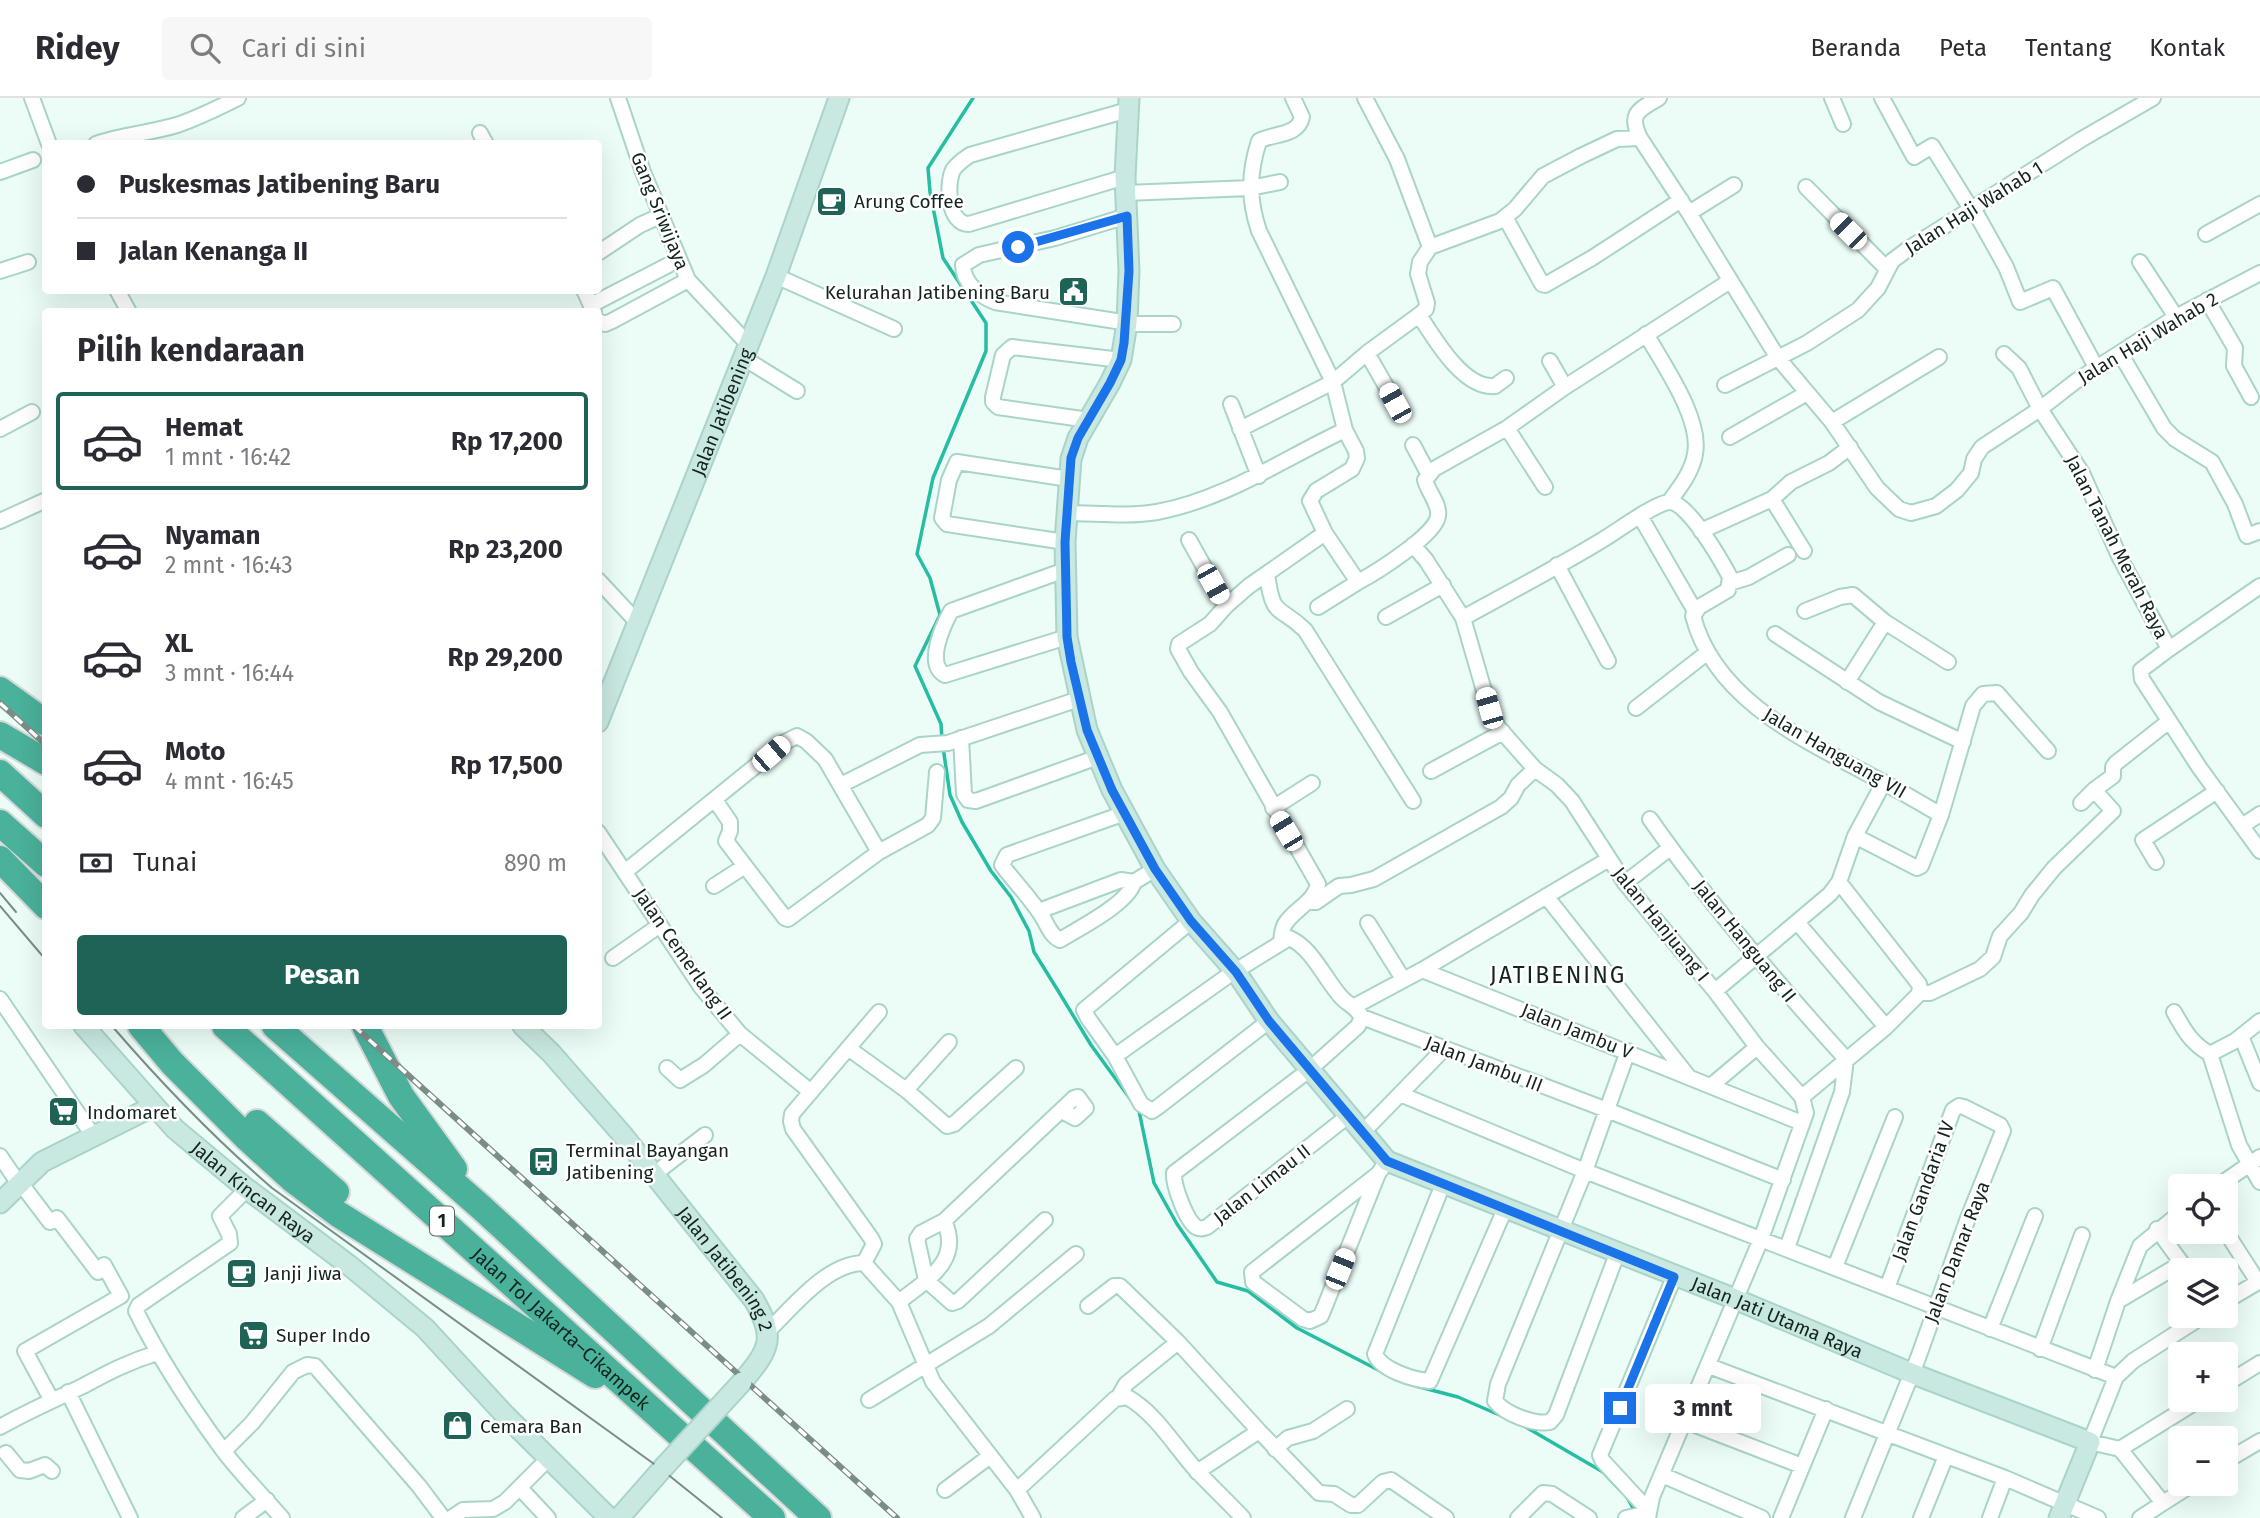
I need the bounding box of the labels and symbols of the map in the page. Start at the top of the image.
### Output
street label: Gang Sriwijaya [626,149,694,273]
street label: Jalan Haji Wahab 1 [1901,156,2047,260]
cafe icon: Arung Coffee [814,184,848,218]
place label: Arung Coffee [854,190,964,213]
car [1826,209,1871,253]
route start [1002,231,1034,263]
public building icon: Kelurahan Jatibening Baru [1056,275,1090,309]
place label: Kelurahan Jatibening Baru [825,281,1050,304]
street label: Jalan Haji Wahab 2 [2074,287,2222,389]
street label: Jalan Jatibening [686,344,758,479]
car [1376,380,1415,426]
street label: Jalan Tanah Merah Raya [2060,451,2174,643]
car [1194,561,1233,607]
car [1474,685,1505,731]
street label: Jalan Hanguang VII [1759,703,1911,803]
car [749,732,794,776]
car [1267,808,1306,854]
street label: Jalan Hanjuang I [1608,862,1714,986]
street label: Jalan Hanguang II [1689,875,1801,1007]
street label: Jalan Cemerlang II [629,884,737,1024]
district label: JATIBENING [1490,961,1626,989]
street label: Jalan Jambu V [1518,998,1637,1064]
street label: Jalan Jambu III [1422,1031,1546,1097]
supermarket icon: Indomaret [47,1095,81,1129]
place label: Indomaret [87,1101,177,1124]
street label: Jalan Gandaria IV [1887,1117,1959,1264]
street label: Jalan Kincan Raya [187,1136,320,1248]
place label: Terminal Bayangan Jatibening [566,1139,729,1184]
street label: Jalan Limau II [1209,1139,1315,1229]
bus stop icon: Terminal Bayangan Jatibening [526,1144,560,1178]
street label: Jalan Damar Raya [1919,1178,1995,1326]
street label: Jalan Jatibening 2 [672,1202,778,1334]
road number: 1 [430,1206,454,1236]
street label: Jalan Tol Jakarta–Cikampek [467,1242,655,1415]
car [1323,1246,1358,1292]
cafe icon: Janji Jiwa [224,1256,258,1290]
place label: Janji Jiwa [264,1262,342,1285]
street label: Jalan Jati Utama Raya [1688,1271,1866,1363]
supermarket icon: Super Indo [236,1318,270,1352]
place label: Super Indo [276,1324,371,1347]
callout: 3 mnt [1644,1384,1760,1432]
route end [1604,1392,1636,1424]
shop icon: Cemara Ban [440,1409,474,1443]
place label: Cemara Ban [480,1415,582,1438]

